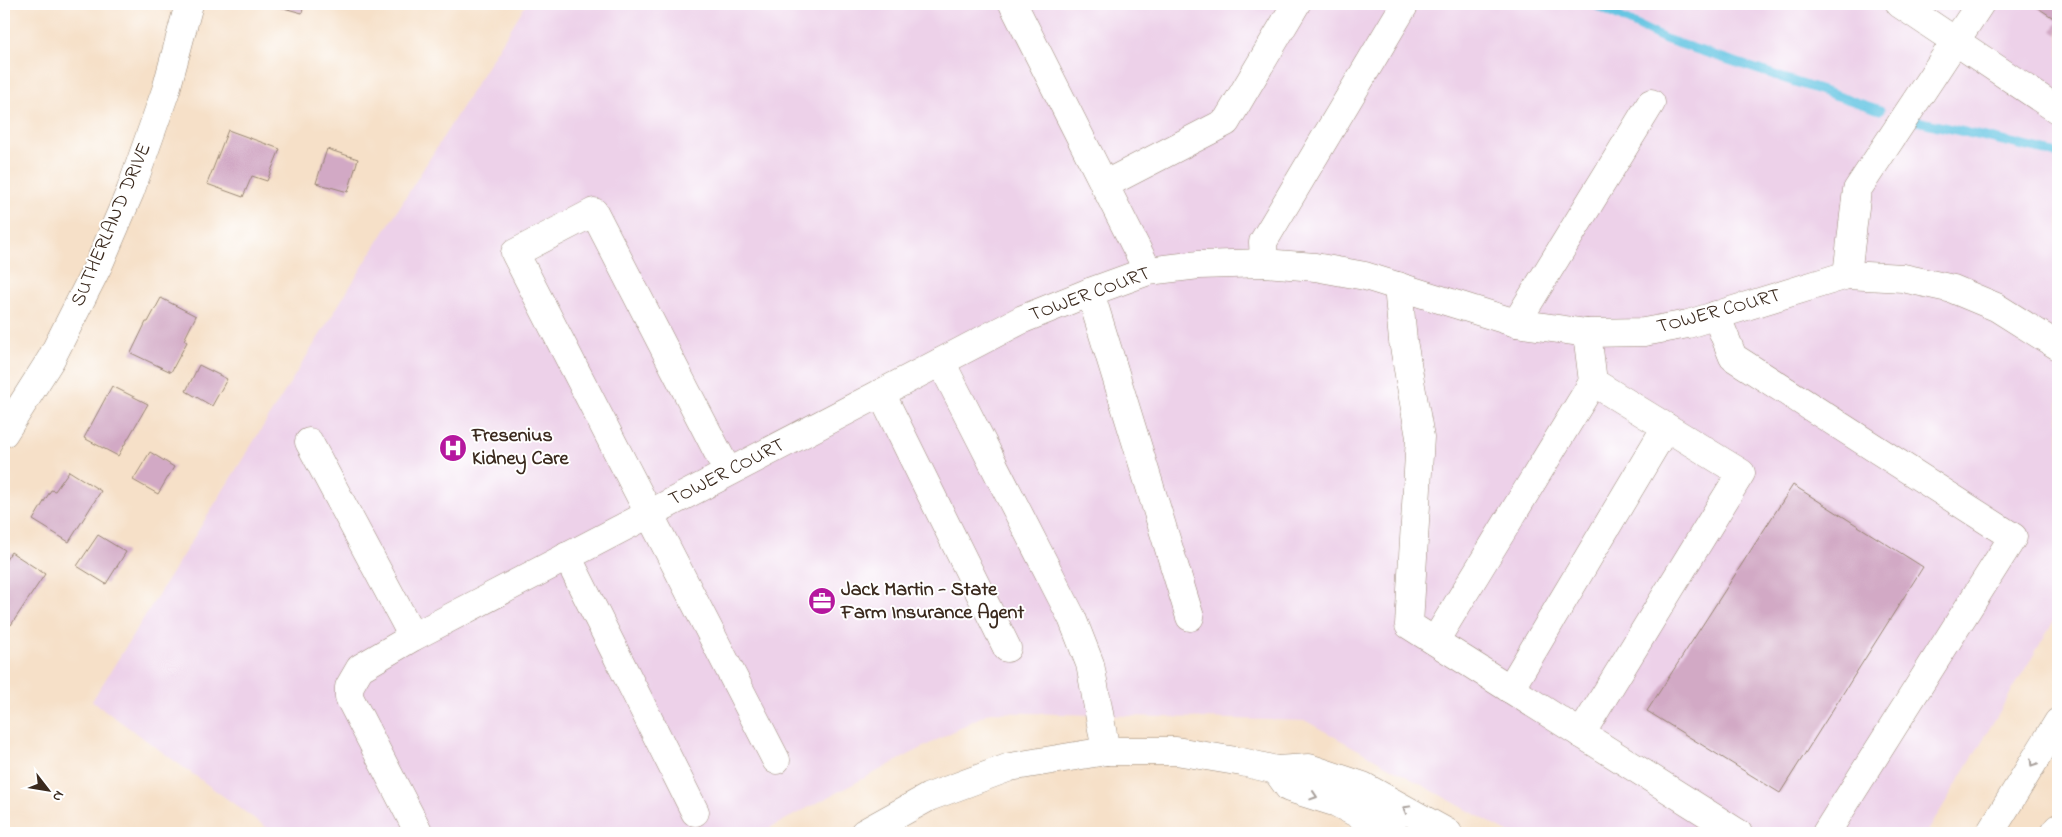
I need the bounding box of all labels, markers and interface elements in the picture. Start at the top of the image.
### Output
street label: SUTHERLAND DRIVE [64,139,160,311]
street label: TOWER COURT [1025,260,1155,330]
street label: TOWER COURT [1654,282,1784,342]
place label: Fresenius Kidney Care [471,422,569,475]
street label: TOWER COURT [664,431,790,515]
hospital icon: Fresenius Kidney Care [438,433,468,463]
place label: Jack Martin - State Farm Insurance Agent [840,576,1024,629]
office icon: Jack Martin - State Farm Insurance Agent [807,586,837,616]
one-way arrow [2029,758,2039,767]
north arrow [22,764,72,814]
text: N [46,786,69,805]
one-way arrow [1310,790,1318,800]
one-way arrow [1402,806,1411,816]

